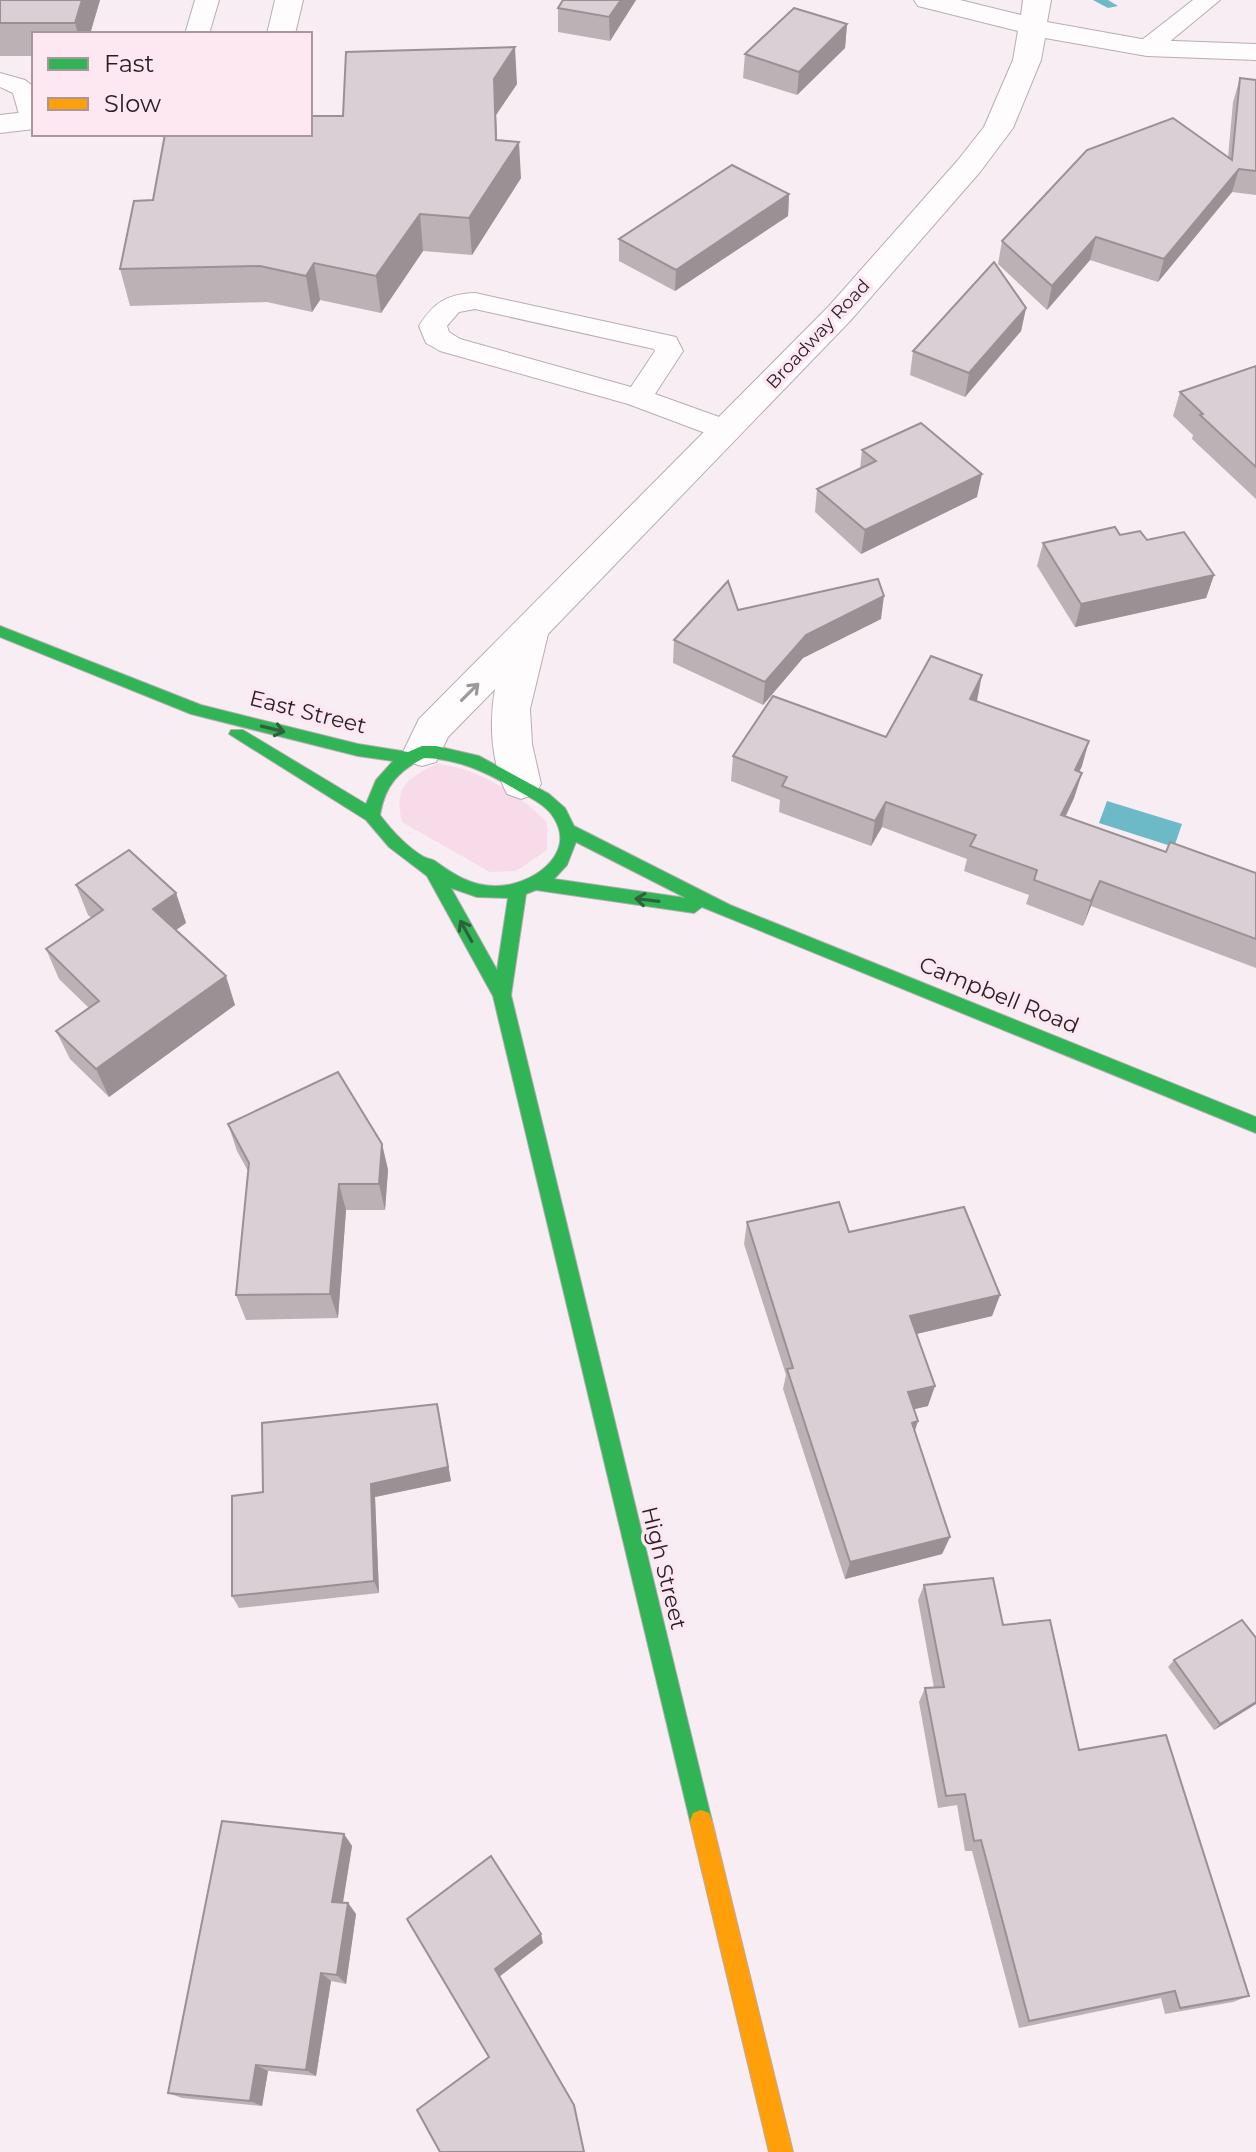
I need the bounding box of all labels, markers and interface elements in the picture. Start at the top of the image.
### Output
legend [32,32,312,136]
text: Fast [104,49,155,78]
text: Slow [104,89,161,118]
street label: Broadway Road [762,275,874,393]
one-way arrow [460,683,479,702]
street label: East Street [247,684,369,740]
one-way arrow [259,722,285,737]
one-way arrow [634,892,660,907]
one-way arrow [458,920,474,943]
street label: Campbell Road [915,951,1083,1039]
street label: High Street [636,1504,692,1632]

